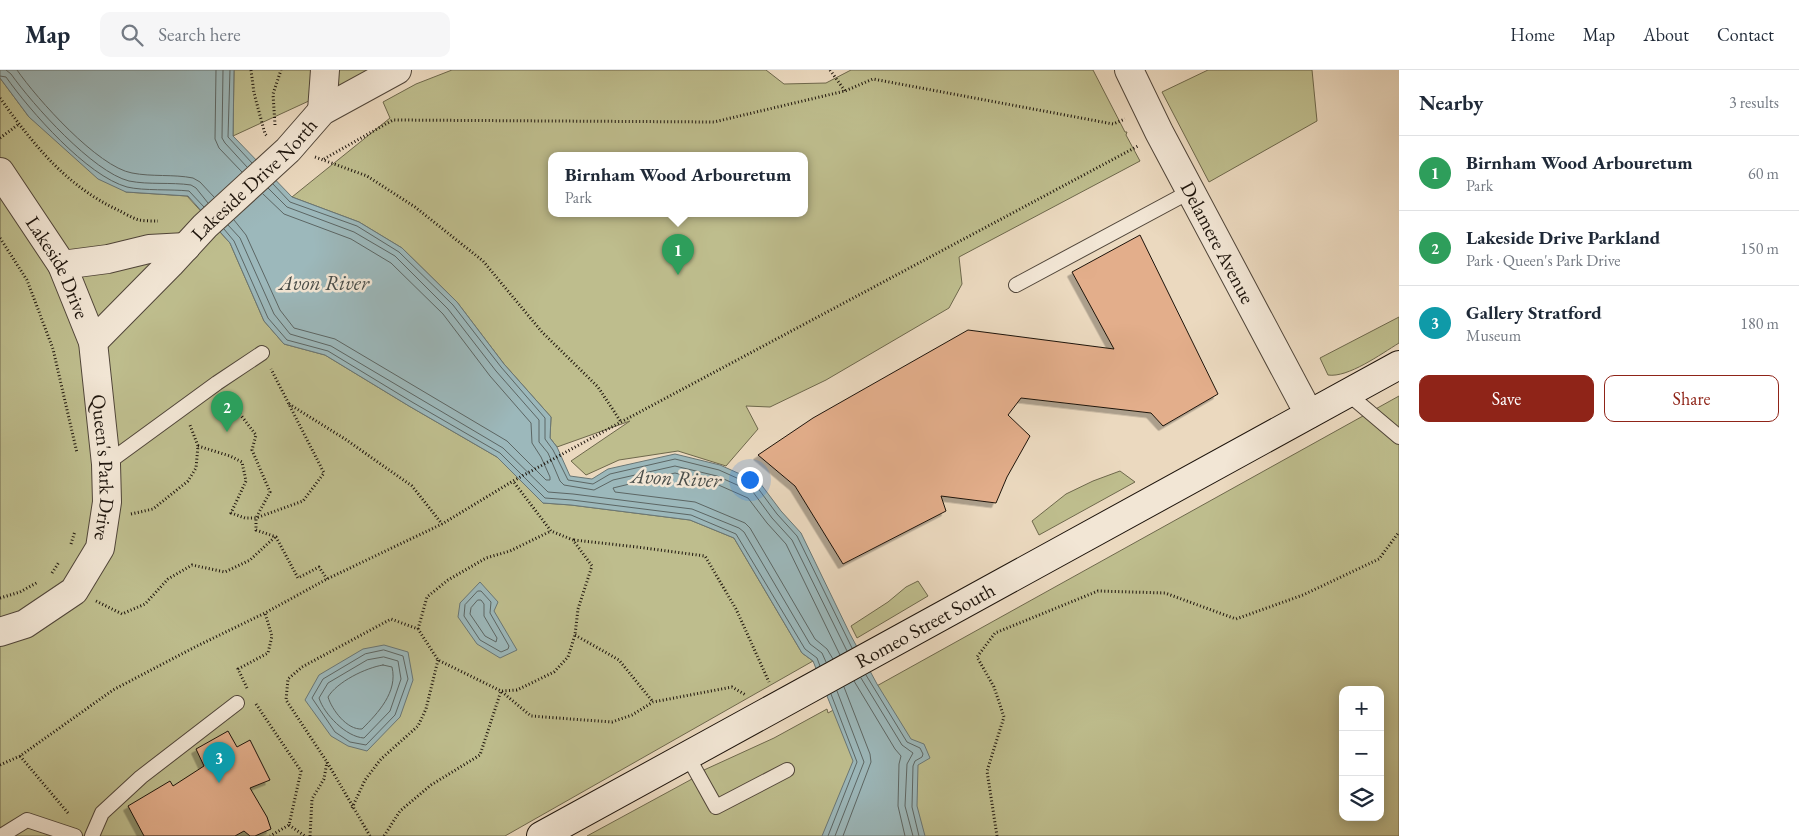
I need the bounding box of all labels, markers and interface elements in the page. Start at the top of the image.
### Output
search box [100,12,450,57]
text: Map [25,19,70,50]
icon: search [118,21,146,49]
text: Search here [158,22,241,47]
text: Home [1510,23,1555,46]
text: Map [1583,23,1615,46]
text: About [1643,23,1689,46]
text: Contact [1717,23,1774,46]
text: Nearby [1419,89,1483,116]
text: 3 results [1729,92,1779,113]
street label: Lakeside Drive North [185,113,323,246]
text: Birnham Wood Arbouretum [1466,150,1693,175]
popup [548,152,808,217]
text: Birnham Wood Arbouretum [565,162,791,187]
text: 1 [1431,163,1439,184]
text: 60 m [1748,163,1779,184]
text: Park [1466,175,1493,196]
street label: Delamere Avenue [1175,177,1261,308]
text: Park [565,187,592,208]
street label: Lakeside Drive [20,211,95,323]
text: Lakeside Drive Parkland [1466,225,1660,250]
pin: 1 [662,234,694,275]
text: 2 [1431,238,1439,259]
text: 150 m [1740,238,1779,259]
text: Park · Queen's Park Drive [1466,250,1620,271]
water label: Avon River [277,269,370,296]
text: Gallery Stratford [1466,300,1602,325]
text: 3 [1431,313,1439,334]
text: 180 m [1740,313,1779,334]
text: Museum [1466,325,1521,346]
button: Save [1419,375,1594,422]
button: Share [1604,375,1779,422]
pin: 2 [211,391,243,432]
street label: Queen's Park Drive [86,393,120,543]
water label: Avon River [628,462,723,493]
your location [737,467,763,493]
street label: Romeo Street South [850,576,999,674]
map controls [1339,686,1384,821]
button: + [1339,686,1384,731]
button: − [1339,731,1384,776]
pin: 3 [203,742,235,783]
button: layers [1339,776,1384,821]

